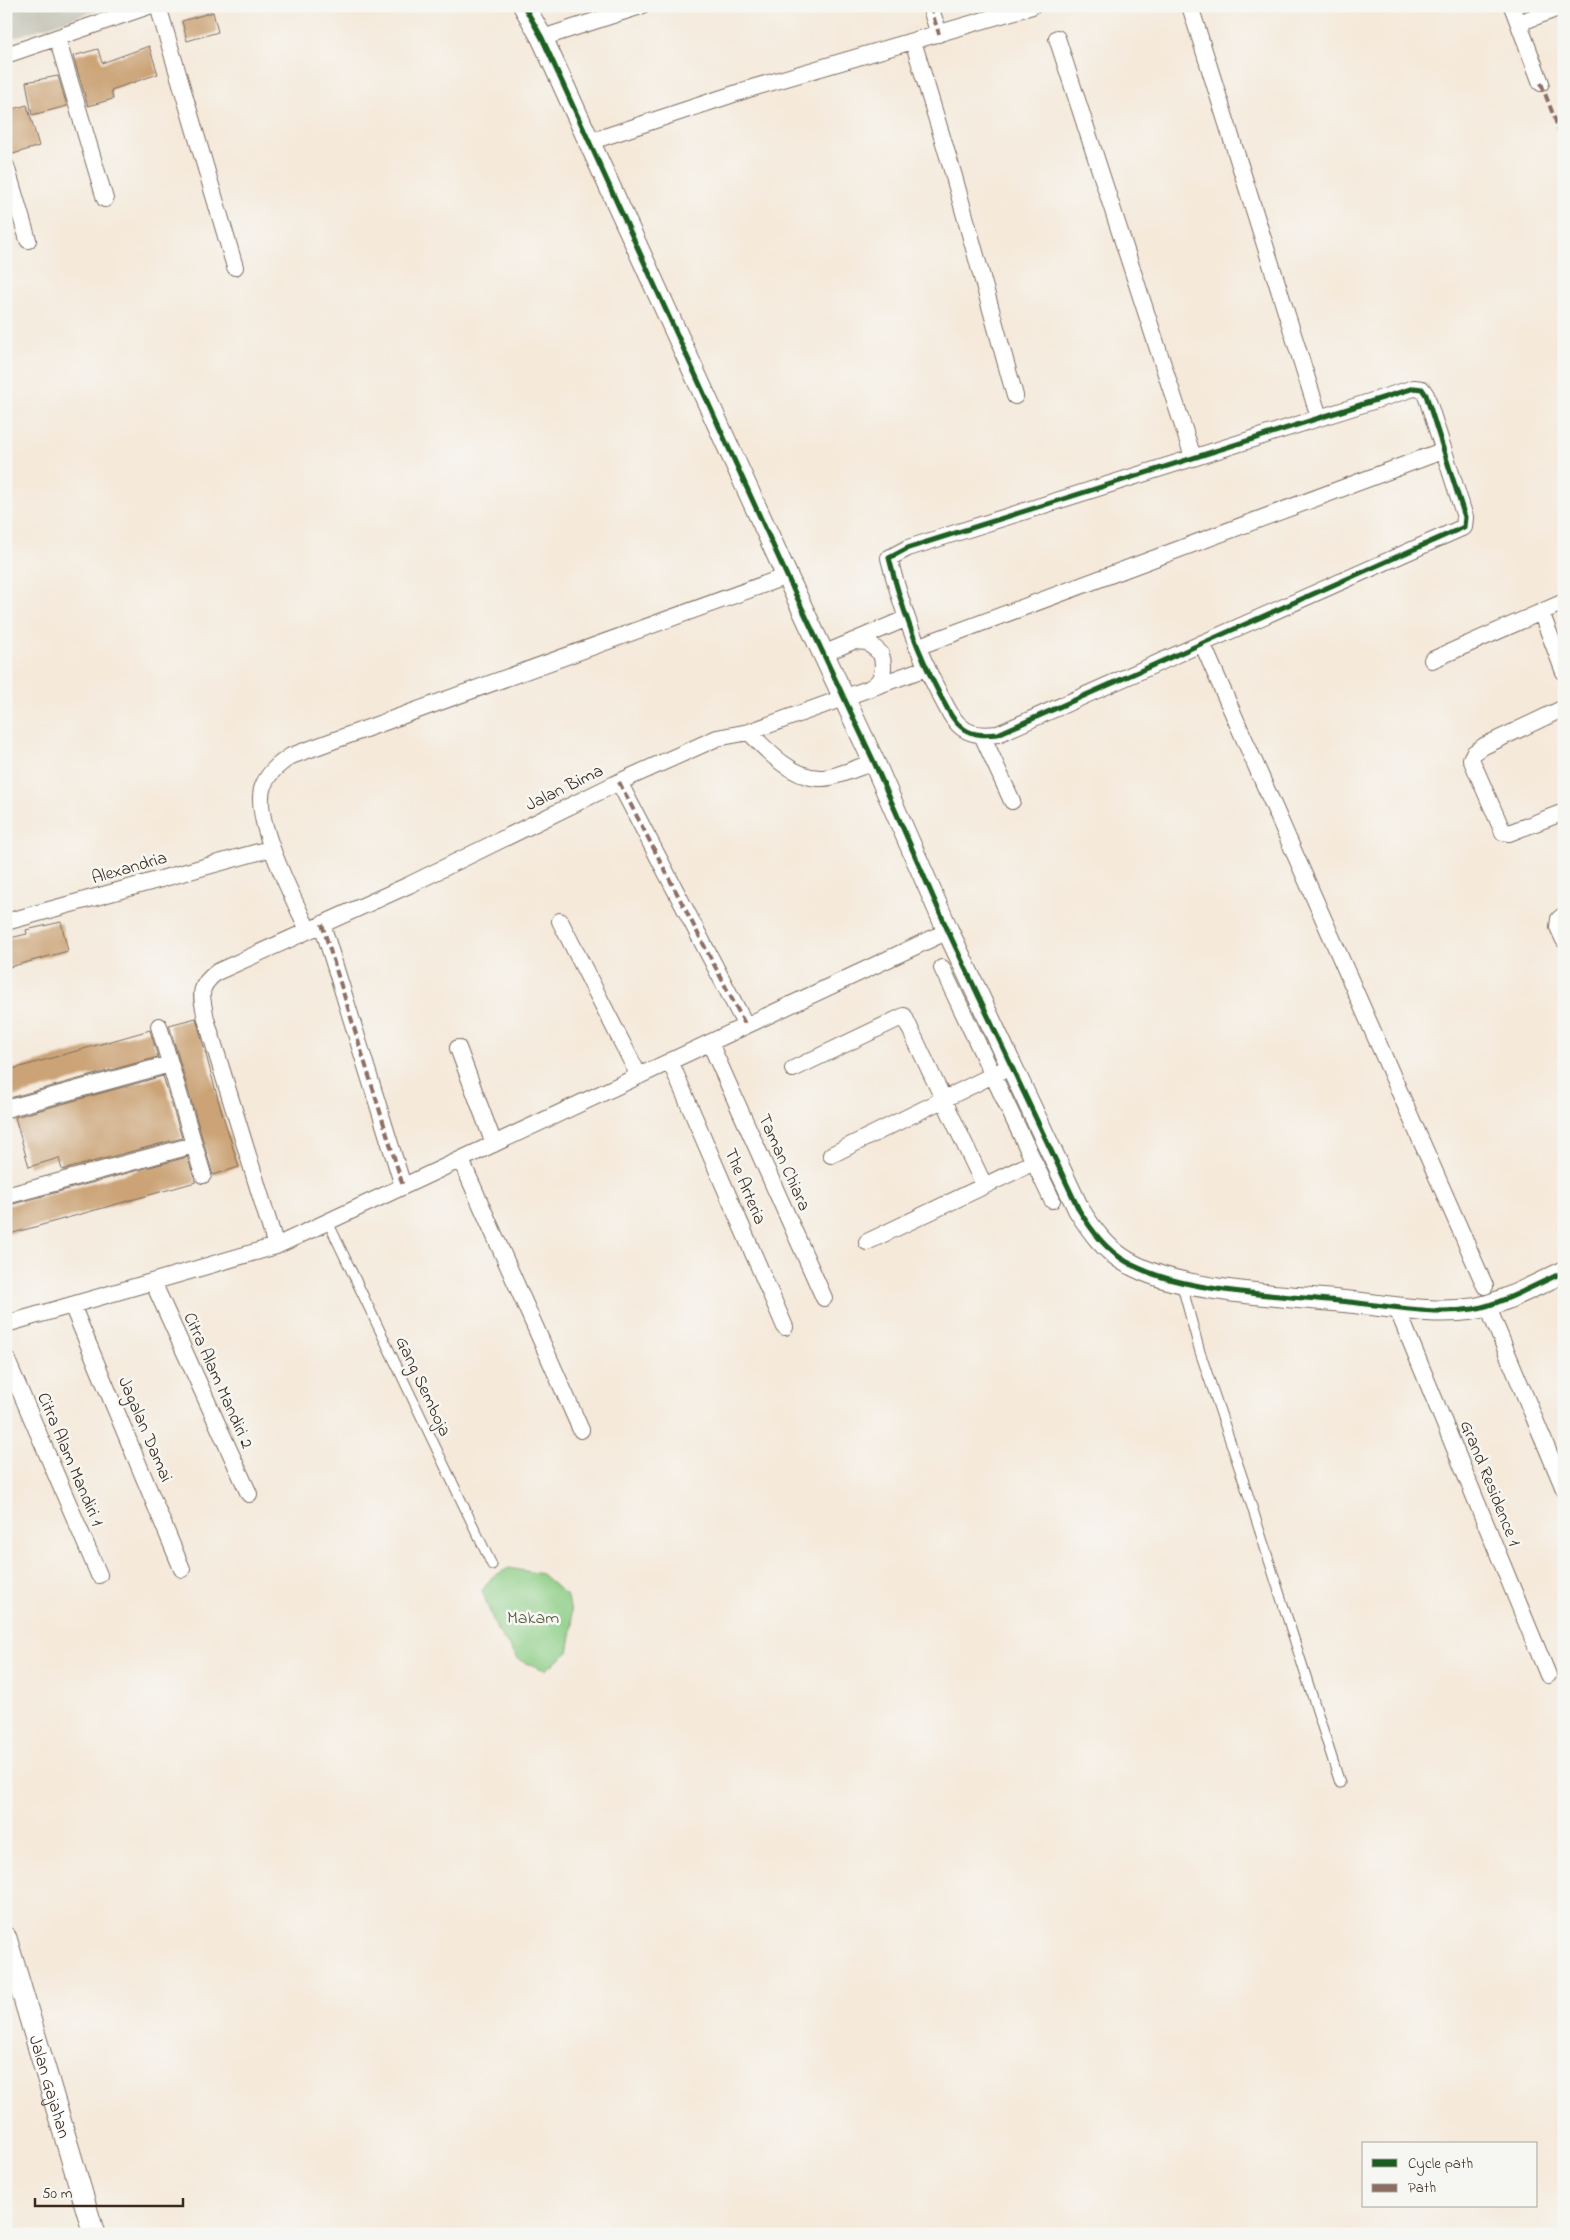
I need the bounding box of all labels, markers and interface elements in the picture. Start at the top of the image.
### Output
street label: Jalan Bima [522,759,608,819]
street label: Alexandria [89,846,170,892]
street label: Taman Chiara [750,1110,816,1216]
street label: The Arteria [716,1145,772,1229]
street label: Citra Alam Mandiri 2 [176,1309,259,1453]
street label: Gang Semboja [387,1332,457,1442]
street label: Jagalan Damai [109,1373,178,1487]
street label: Citra Alam Mandiri 1 [29,1389,109,1531]
street label: Grand Residence 1 [1452,1417,1526,1551]
park label: Makam [507,1606,559,1632]
street label: Jalan Gajahan [21,2033,76,2142]
legend [1362,2142,1538,2208]
text: Cycle path [1408,2153,1473,2176]
scale bar [35,2175,182,2207]
text: Path [1408,2177,1436,2199]
text: 50 m [42,2183,73,2205]

